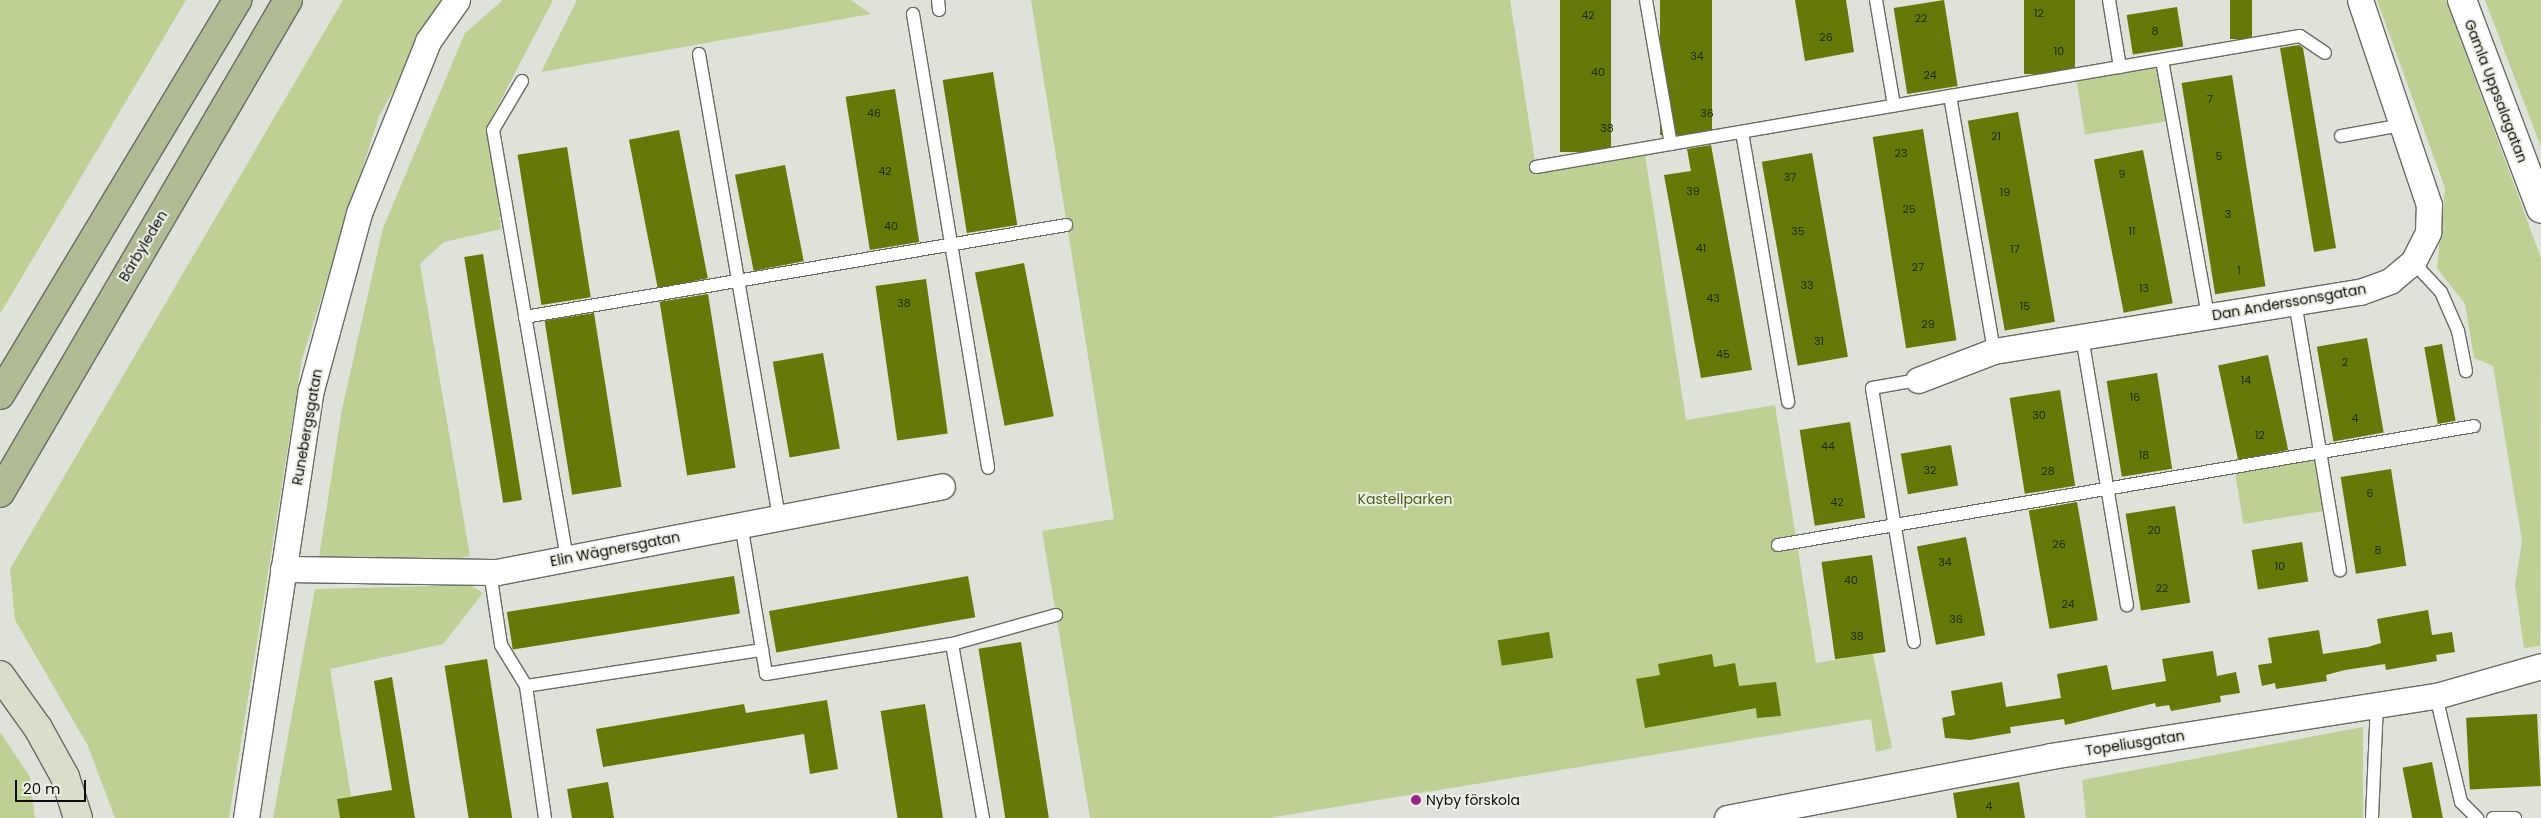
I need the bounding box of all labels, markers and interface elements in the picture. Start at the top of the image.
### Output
house number: 12 [2034,6,2044,20]
house number: 42 [1581,8,1595,22]
house number: 22 [1915,11,1927,25]
street label: Gamla Uppsalagatan [2461,17,2531,165]
house number: 8 [2152,24,2158,38]
house number: 26 [1819,30,1833,44]
house number: 10 [2054,44,2064,58]
house number: 34 [1690,49,1704,63]
house number: 40 [1591,65,1605,79]
house number: 24 [1923,68,1937,82]
house number: 7 [2207,92,2213,106]
house number: 46 [867,106,881,120]
house number: 36 [1700,106,1714,120]
house number: 38 [1600,121,1614,135]
house number: 21 [1991,129,2001,143]
house number: 23 [1895,146,1907,160]
house number: 5 [2216,149,2222,163]
house number: 42 [878,164,892,178]
house number: 9 [2119,167,2125,181]
house number: 37 [1784,170,1796,184]
house number: 39 [1686,184,1700,198]
house number: 19 [2000,185,2010,199]
house number: 25 [1902,202,1916,216]
street label: Bärbyleden [115,207,171,285]
house number: 3 [2225,207,2231,221]
house number: 40 [884,219,898,233]
house number: 35 [1791,224,1805,238]
house number: 11 [2128,224,2136,238]
house number: 41 [1696,241,1706,255]
house number: 17 [2010,242,2020,256]
house number: 27 [1912,260,1924,274]
house number: 1 [2237,263,2241,277]
house number: 33 [1801,278,1813,292]
street label: Dan Anderssonsgatan [2211,280,2367,324]
house number: 13 [2139,281,2149,295]
house number: 43 [1706,291,1720,305]
house number: 38 [897,296,911,310]
house number: 15 [2020,299,2030,313]
house number: 29 [1921,317,1935,331]
house number: 31 [1814,334,1824,348]
house number: 45 [1716,347,1730,361]
house number: 2 [2342,355,2348,369]
street label: Runebergsgatan [289,368,325,486]
house number: 14 [2241,373,2251,387]
house number: 16 [2130,390,2140,404]
house number: 30 [2032,408,2046,422]
house number: 4 [2352,411,2358,425]
house number: 12 [2255,428,2265,442]
house number: 44 [1821,439,1835,453]
house number: 18 [2139,448,2149,462]
house number: 32 [1924,463,1936,477]
house number: 28 [2041,464,2055,478]
house number: 6 [2367,486,2373,500]
park label: Kastellparken [1358,491,1452,507]
house number: 42 [1830,495,1844,509]
house number: 20 [2147,523,2161,537]
street label: Elin Wägnersgatan [549,528,681,570]
house number: 26 [2052,537,2066,551]
house number: 8 [2375,543,2381,557]
house number: 34 [1938,555,1952,569]
house number: 10 [2275,559,2285,573]
house number: 40 [1844,573,1858,587]
house number: 22 [2156,581,2168,595]
house number: 24 [2061,597,2075,611]
house number: 36 [1949,612,1963,626]
house number: 38 [1850,629,1864,643]
street label: Topeliusgatan [2084,727,2186,759]
scale bar [18,770,89,802]
text: 20 m [23,778,61,799]
place label: Nyby förskola [1426,792,1520,808]
marker: Nyby förskola [1410,794,1422,806]
house number: 4 [1986,799,1992,813]

